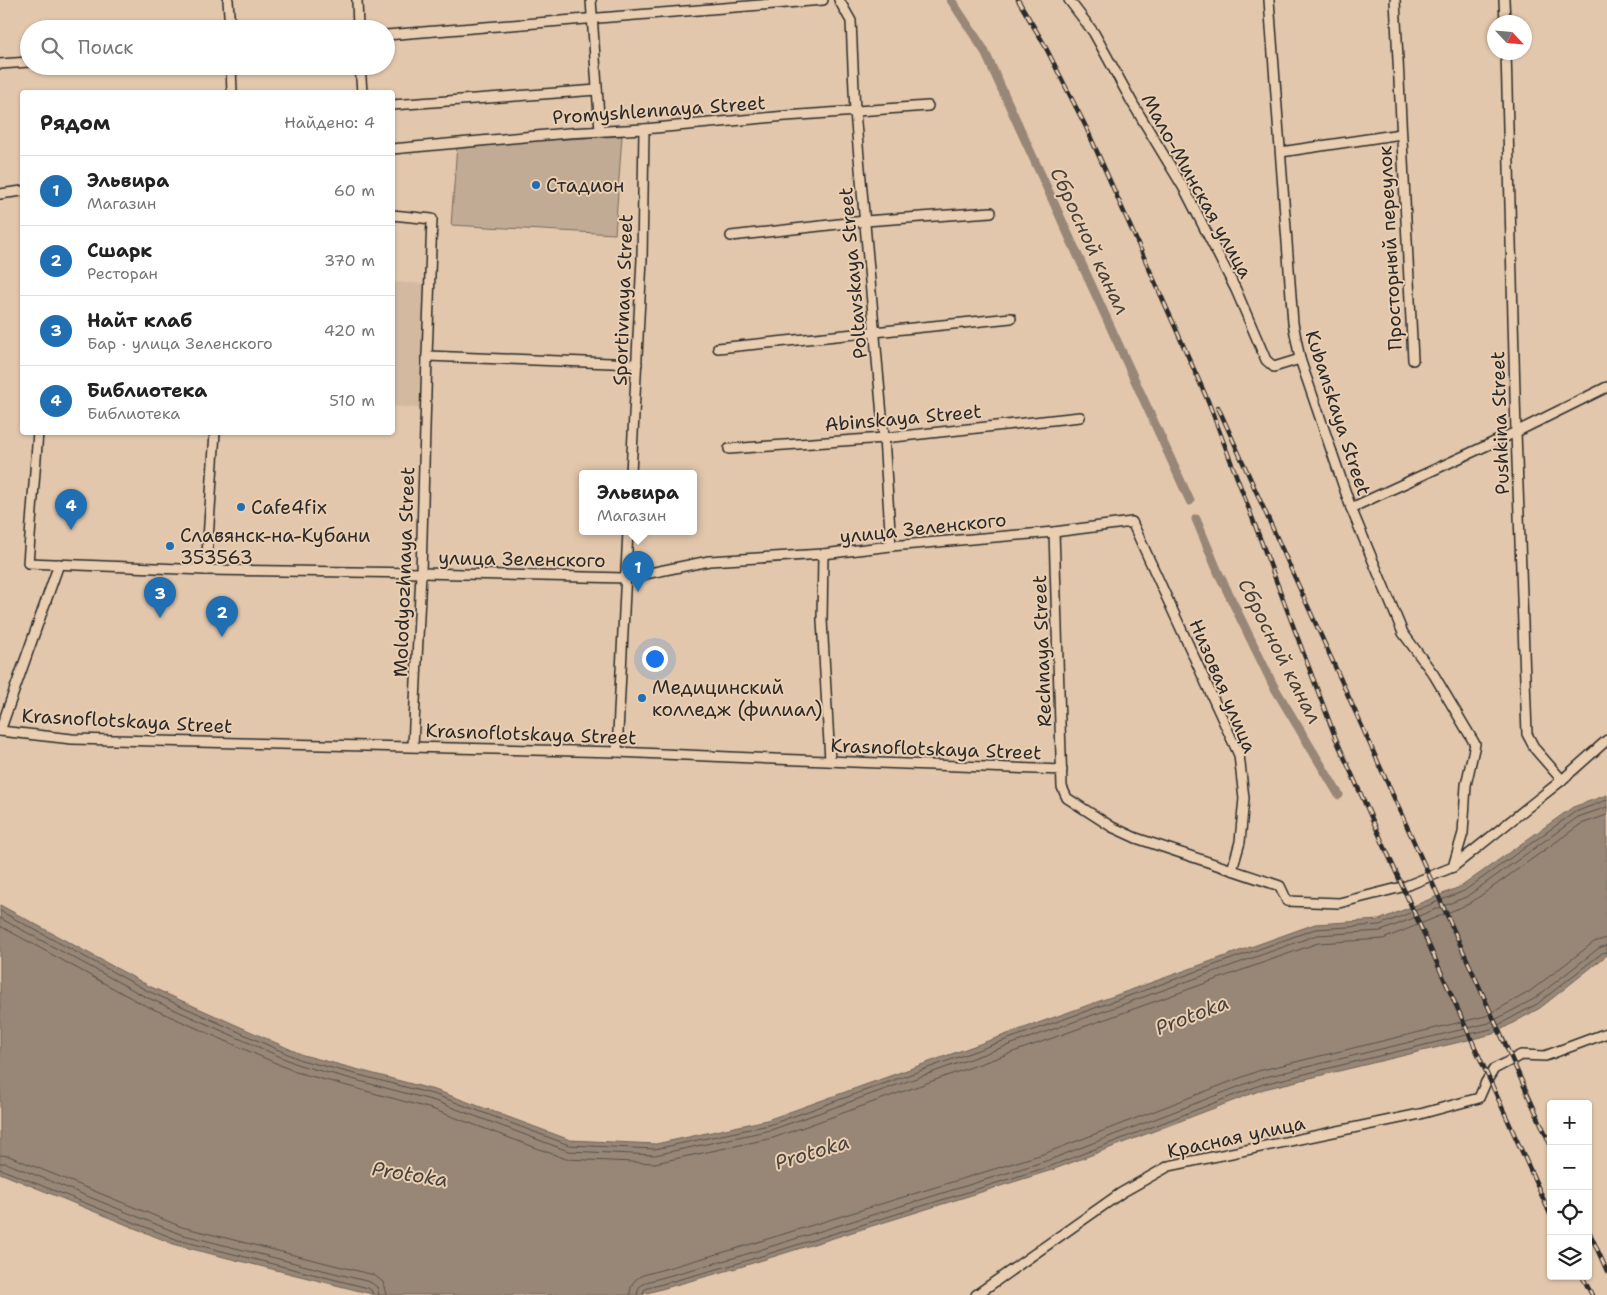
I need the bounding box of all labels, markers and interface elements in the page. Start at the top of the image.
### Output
north arrow [1487,15,1532,60]
search box [20,20,395,75]
icon: search [38,34,66,62]
text: Поиск [78,35,133,60]
street label: Мало-Минская улица [1136,89,1258,283]
street label: Promyshlennaya Street [552,90,766,130]
text: Рядом [40,109,110,137]
text: Найдено: 4 [284,112,375,133]
street label: Просторный переулок [1372,145,1408,351]
water label: Сбросной канал [1044,163,1136,319]
text: Эльвира [87,168,169,193]
place label: Стадион [546,173,624,198]
marker: Стадион [530,179,542,191]
text: 1 [52,180,60,201]
text: 60 m [334,180,375,201]
street label: Poltavskaya Street [833,186,873,360]
text: Магазин [87,193,156,214]
street label: Sportivnaya Street [608,214,638,386]
text: Сшарк [87,238,152,263]
text: 2 [50,250,62,271]
text: 370 m [324,250,375,271]
text: Ресторан [87,263,158,284]
text: Найт клаб [87,308,192,333]
text: 3 [50,320,62,341]
text: 420 m [324,320,375,341]
street label: Kubanskaya Street [1299,327,1377,499]
text: Бар · улица Зеленского [87,333,273,354]
street label: Pushkina Street [1485,351,1515,495]
text: Библиотека [87,378,207,403]
text: 4 [50,390,62,411]
text: 510 m [329,390,375,411]
street label: Abinskaya Street [824,399,982,437]
text: Библиотека [87,403,180,424]
street label: Molodyozhnaya Street [388,466,420,678]
popup [579,470,697,535]
text: Эльвира [597,480,679,505]
pin: 4 [55,489,87,530]
place label: Cafe4fix [251,495,327,520]
marker: Cafe4fix [235,501,247,513]
text: Магазин [597,505,666,526]
street label: улица Зеленского [838,507,1008,549]
place label: Славянск-на-Кубани 353563 [180,523,371,570]
marker: Славянск-на-Кубани 353563 [164,540,176,552]
street label: улица Зеленского [438,545,606,573]
pin: 1 [622,551,654,592]
water label: Сбросной канал [1232,574,1328,728]
street label: Rechnaya Street [1027,575,1057,727]
pin: 3 [144,577,176,618]
pin: 2 [206,596,238,637]
street label: Низовая улица [1184,615,1263,757]
your location [642,646,668,672]
place label: Медицинский колледж (филиал) [652,675,822,722]
marker: Медицинский колледж (филиал) [636,692,648,704]
street label: Krasnoflotskaya Street [21,703,233,739]
street label: Krasnoflotskaya Street [425,718,637,750]
street label: Krasnoflotskaya Street [830,733,1042,765]
water label: Protoka [1152,989,1232,1041]
map controls [1547,1100,1592,1280]
button: + [1547,1100,1592,1145]
street label: Красная улица [1165,1110,1307,1164]
water label: Protoka [772,1128,852,1176]
button: − [1547,1145,1592,1190]
water label: Protoka [370,1155,450,1193]
button: locate [1547,1190,1592,1235]
button: layers [1547,1235,1592,1280]

